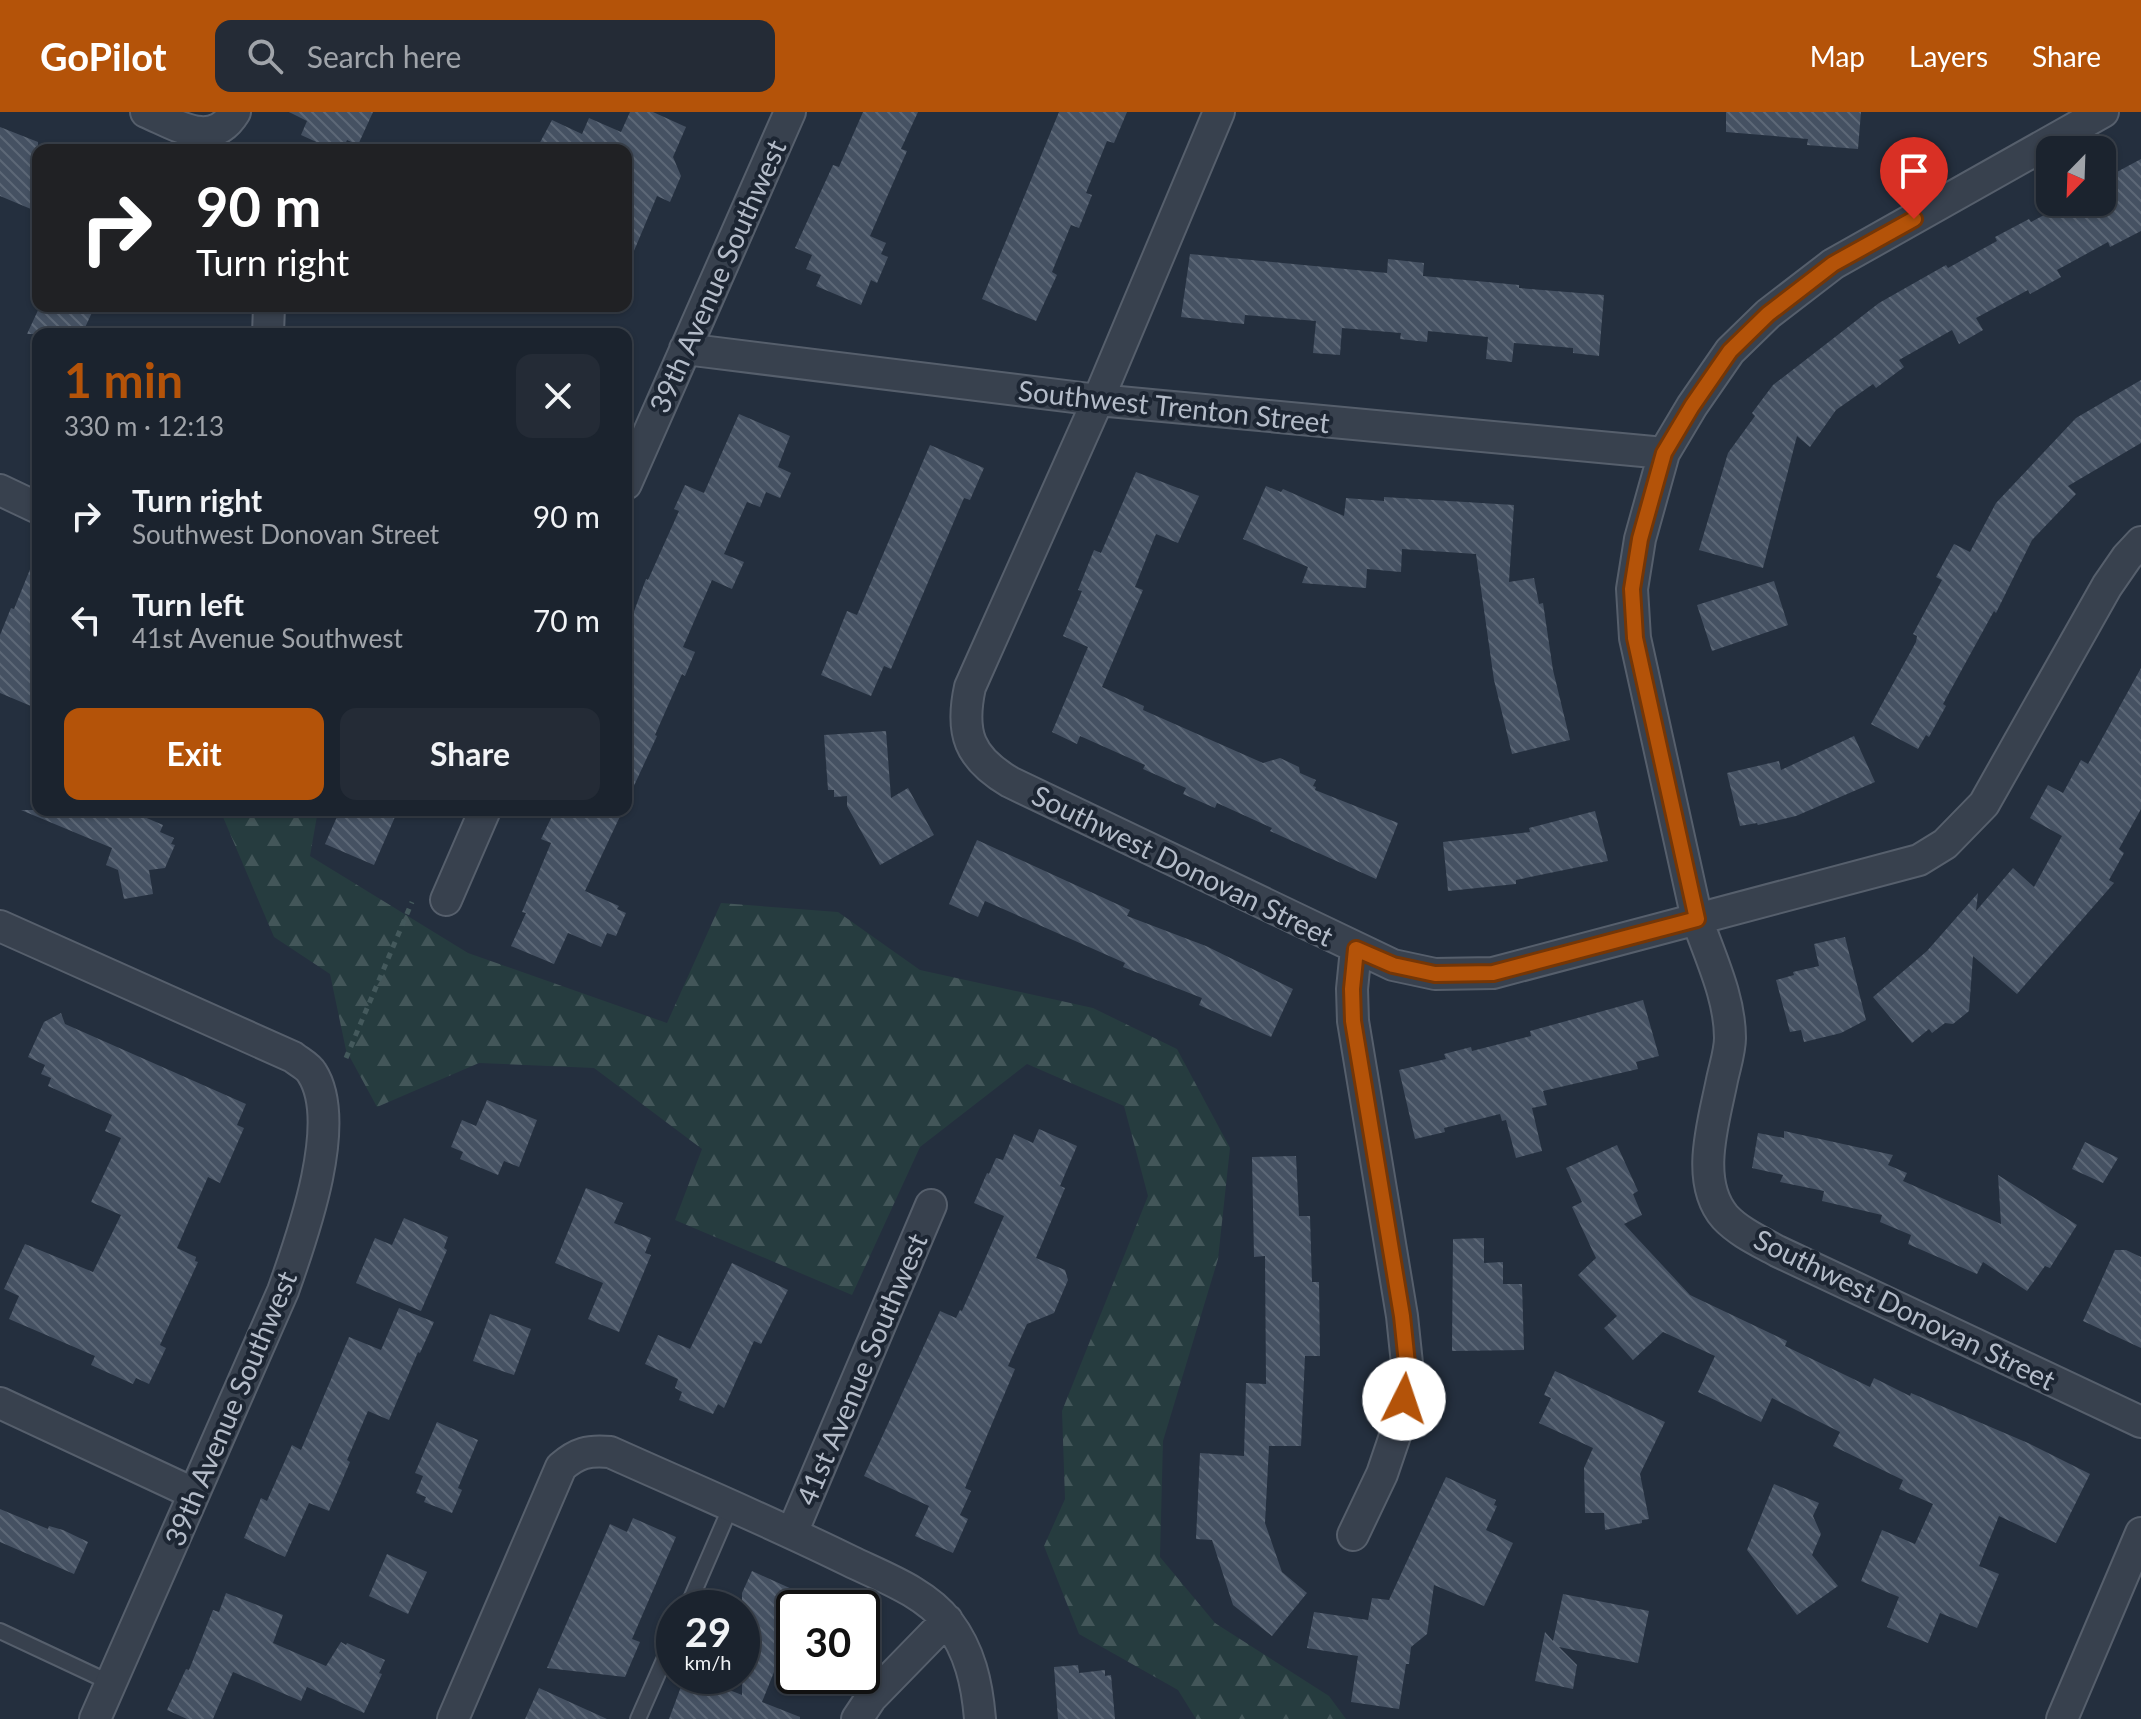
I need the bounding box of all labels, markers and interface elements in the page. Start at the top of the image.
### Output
search box [215,20,775,92]
text: GoPilot [40,33,167,79]
icon: search [243,34,287,78]
text: Search here [307,38,461,74]
text: Map [1810,39,1865,73]
text: Layers [1909,39,1988,73]
text: Share [2032,39,2101,73]
street label: 39th Avenue Southwest [641,134,793,418]
north arrow [2036,136,2116,216]
map controls [2036,136,2116,216]
pin [1880,137,1948,219]
icon: arrive [1892,149,1936,193]
text: 90 m [196,172,321,239]
icon: right [64,176,168,280]
text: Turn right [196,240,349,284]
text: 1 min [64,351,183,408]
button: close [516,354,600,438]
street label: Southwest Trenton Street [1017,373,1331,439]
text: 330 m · 12:13 [64,410,224,442]
text: Turn right [132,482,262,518]
icon: right [64,494,108,538]
text: 90 m [533,498,600,534]
text: Southwest Donovan Street [132,518,439,550]
text: Turn left [132,586,244,622]
icon: left [64,598,108,642]
text: 70 m [533,602,600,638]
text: 41st Avenue Southwest [132,622,403,654]
button: Exit [64,708,324,800]
button: Share [340,708,600,800]
street label: Southwest Donovan Street [1027,777,1339,953]
street label: Southwest Donovan Street [1749,1221,2061,1397]
street label: 41st Avenue Southwest [788,1228,934,1510]
street label: 39th Avenue Southwest [157,1266,303,1550]
position arrow [1362,1357,1446,1441]
speed limit sign: 30 [776,1590,880,1694]
text: 29 [685,1608,731,1656]
text: km/h [685,1650,731,1674]

